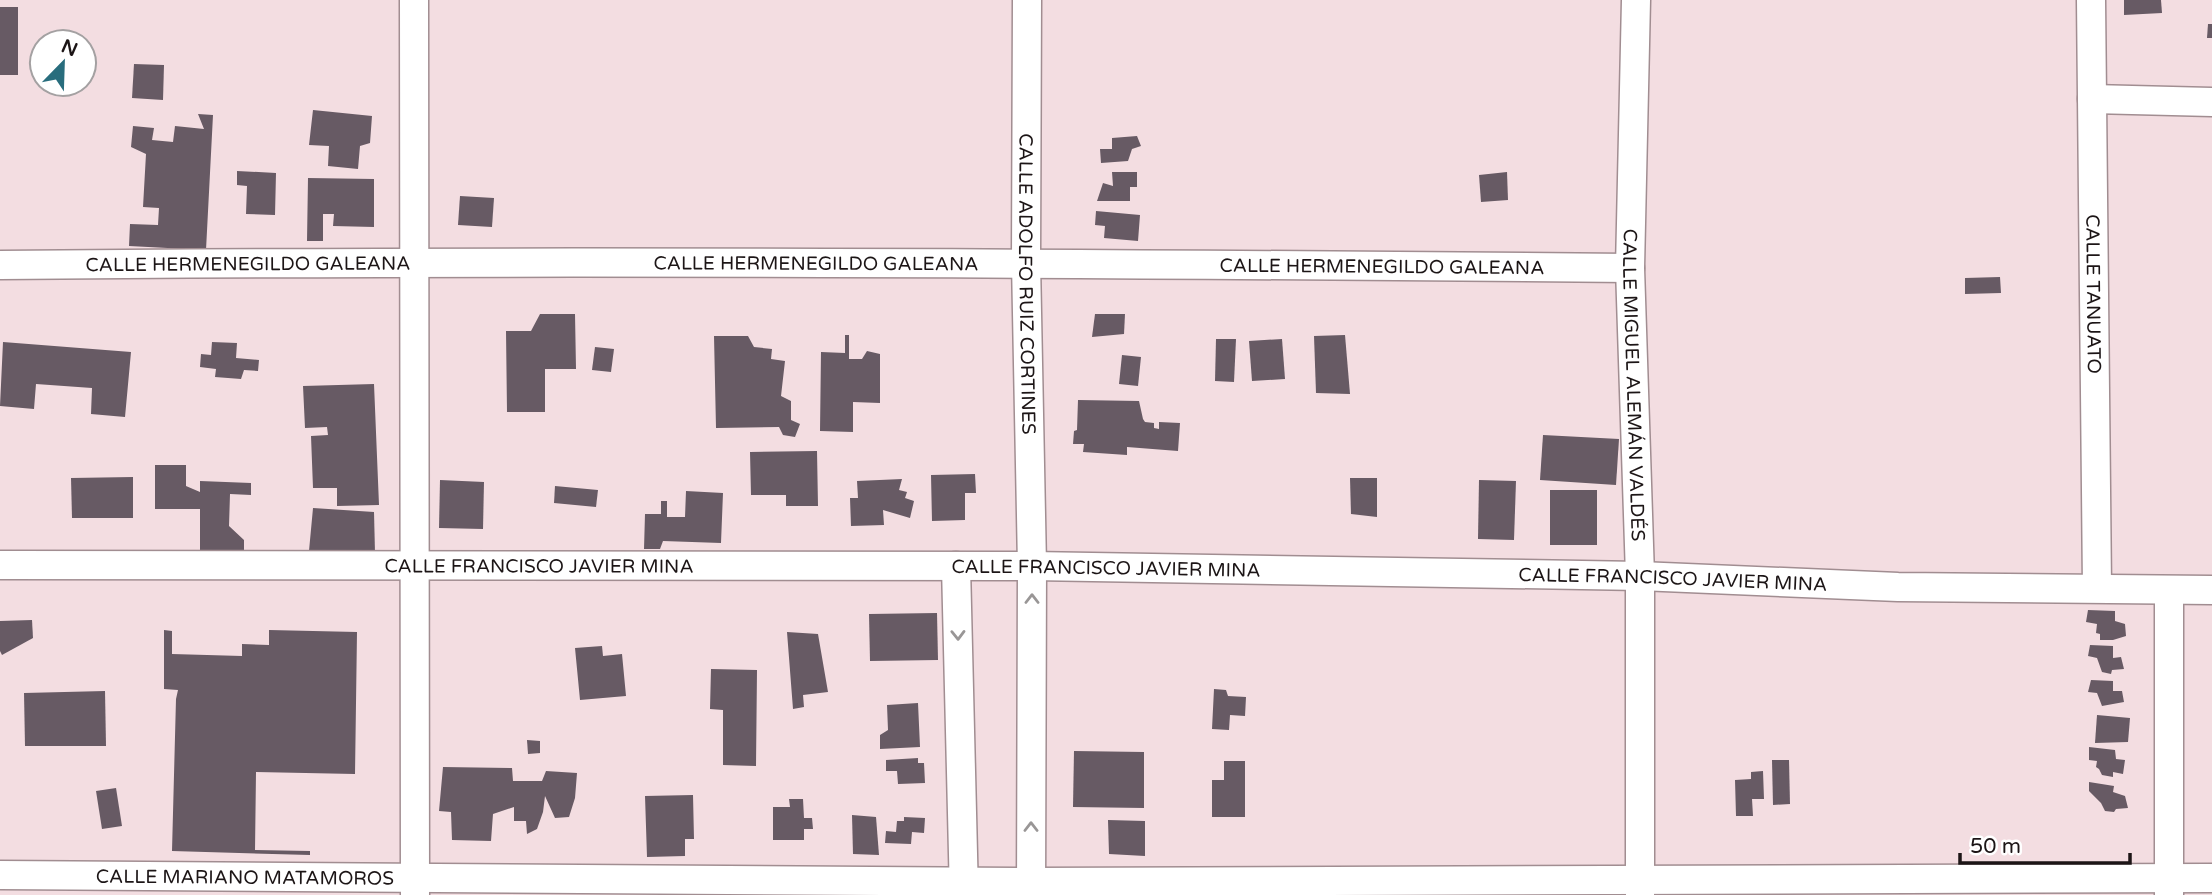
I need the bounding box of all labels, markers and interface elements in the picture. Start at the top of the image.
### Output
north arrow [28,28,98,98]
text: N [58,35,81,61]
street label: CALLE ADOLFO RUIZ CORTINES [1014,133,1039,435]
street label: CALLE TANUATO [2081,214,2105,374]
street label: CALLE MIGUEL ALEMÁN VALDÉS [1618,228,1649,542]
street label: CALLE HERMENEGILDO GALEANA [654,252,978,275]
street label: CALLE HERMENEGILDO GALEANA [85,253,410,276]
street label: CALLE HERMENEGILDO GALEANA [1219,255,1544,279]
street label: CALLE FRANCISCO JAVIER MINA [384,555,694,578]
street label: CALLE FRANCISCO JAVIER MINA [951,556,1261,582]
street label: CALLE FRANCISCO JAVIER MINA [1518,564,1828,596]
one-way arrow [1024,594,1040,604]
one-way arrow [950,629,965,640]
one-way arrow [1023,821,1039,832]
scale bar [1960,822,2130,866]
text: 50 m [1970,834,2021,859]
street label: CALLE MARIANO MATAMOROS [96,866,394,890]

